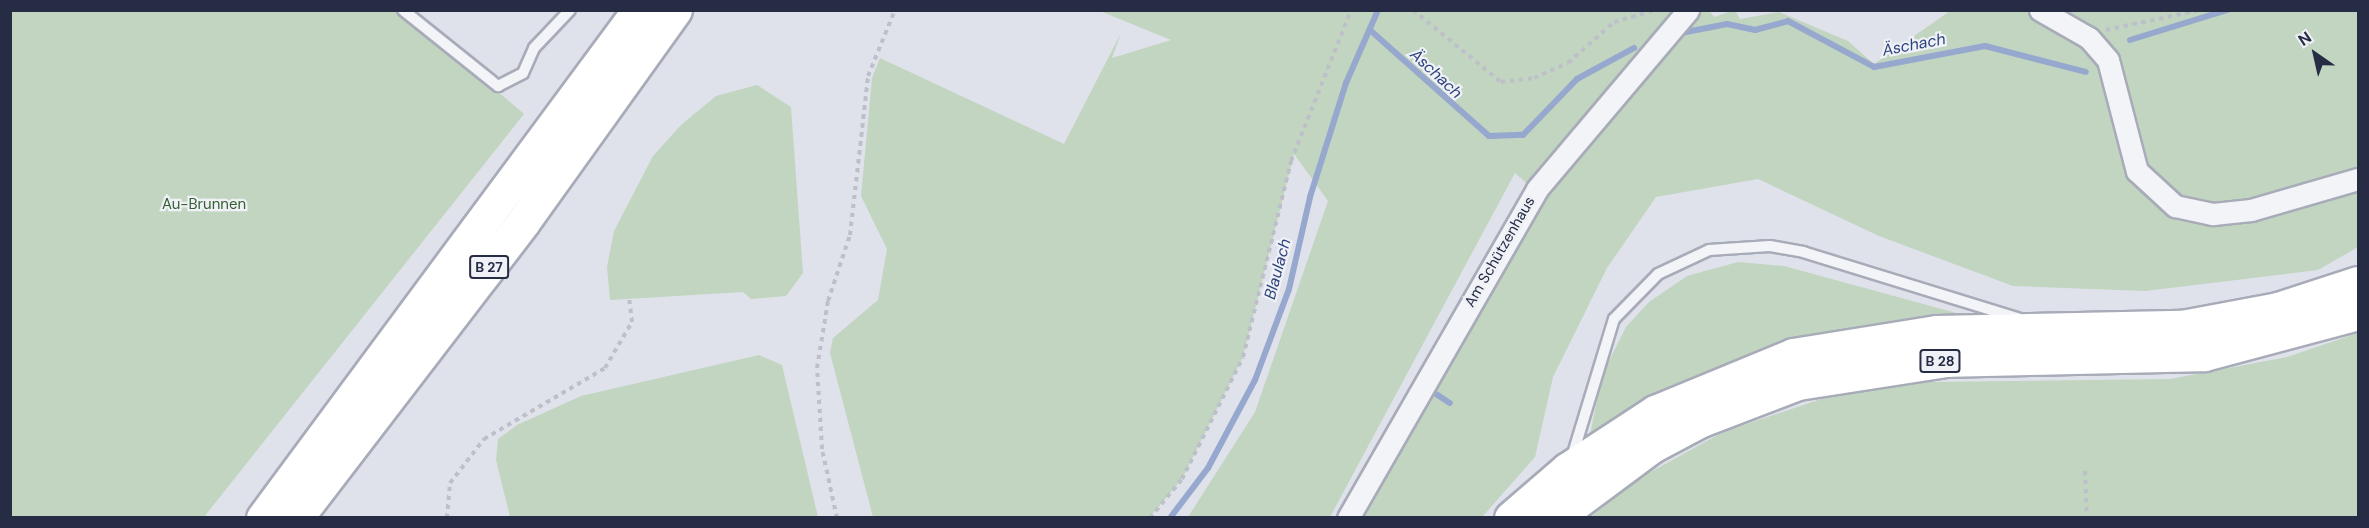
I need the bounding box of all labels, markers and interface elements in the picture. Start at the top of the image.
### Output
north arrow [2285,24,2345,84]
text: N [2294,27,2315,51]
water label: Äschach [1881,29,1947,61]
water label: Äschach [1406,45,1466,103]
street label: Am Schützenhaus [1461,194,1539,310]
park label: Au-Brunnen [162,196,246,214]
water label: Blaulach [1261,237,1295,301]
road number: B 27 [468,256,510,278]
road number: B 28 [1919,350,1961,372]

